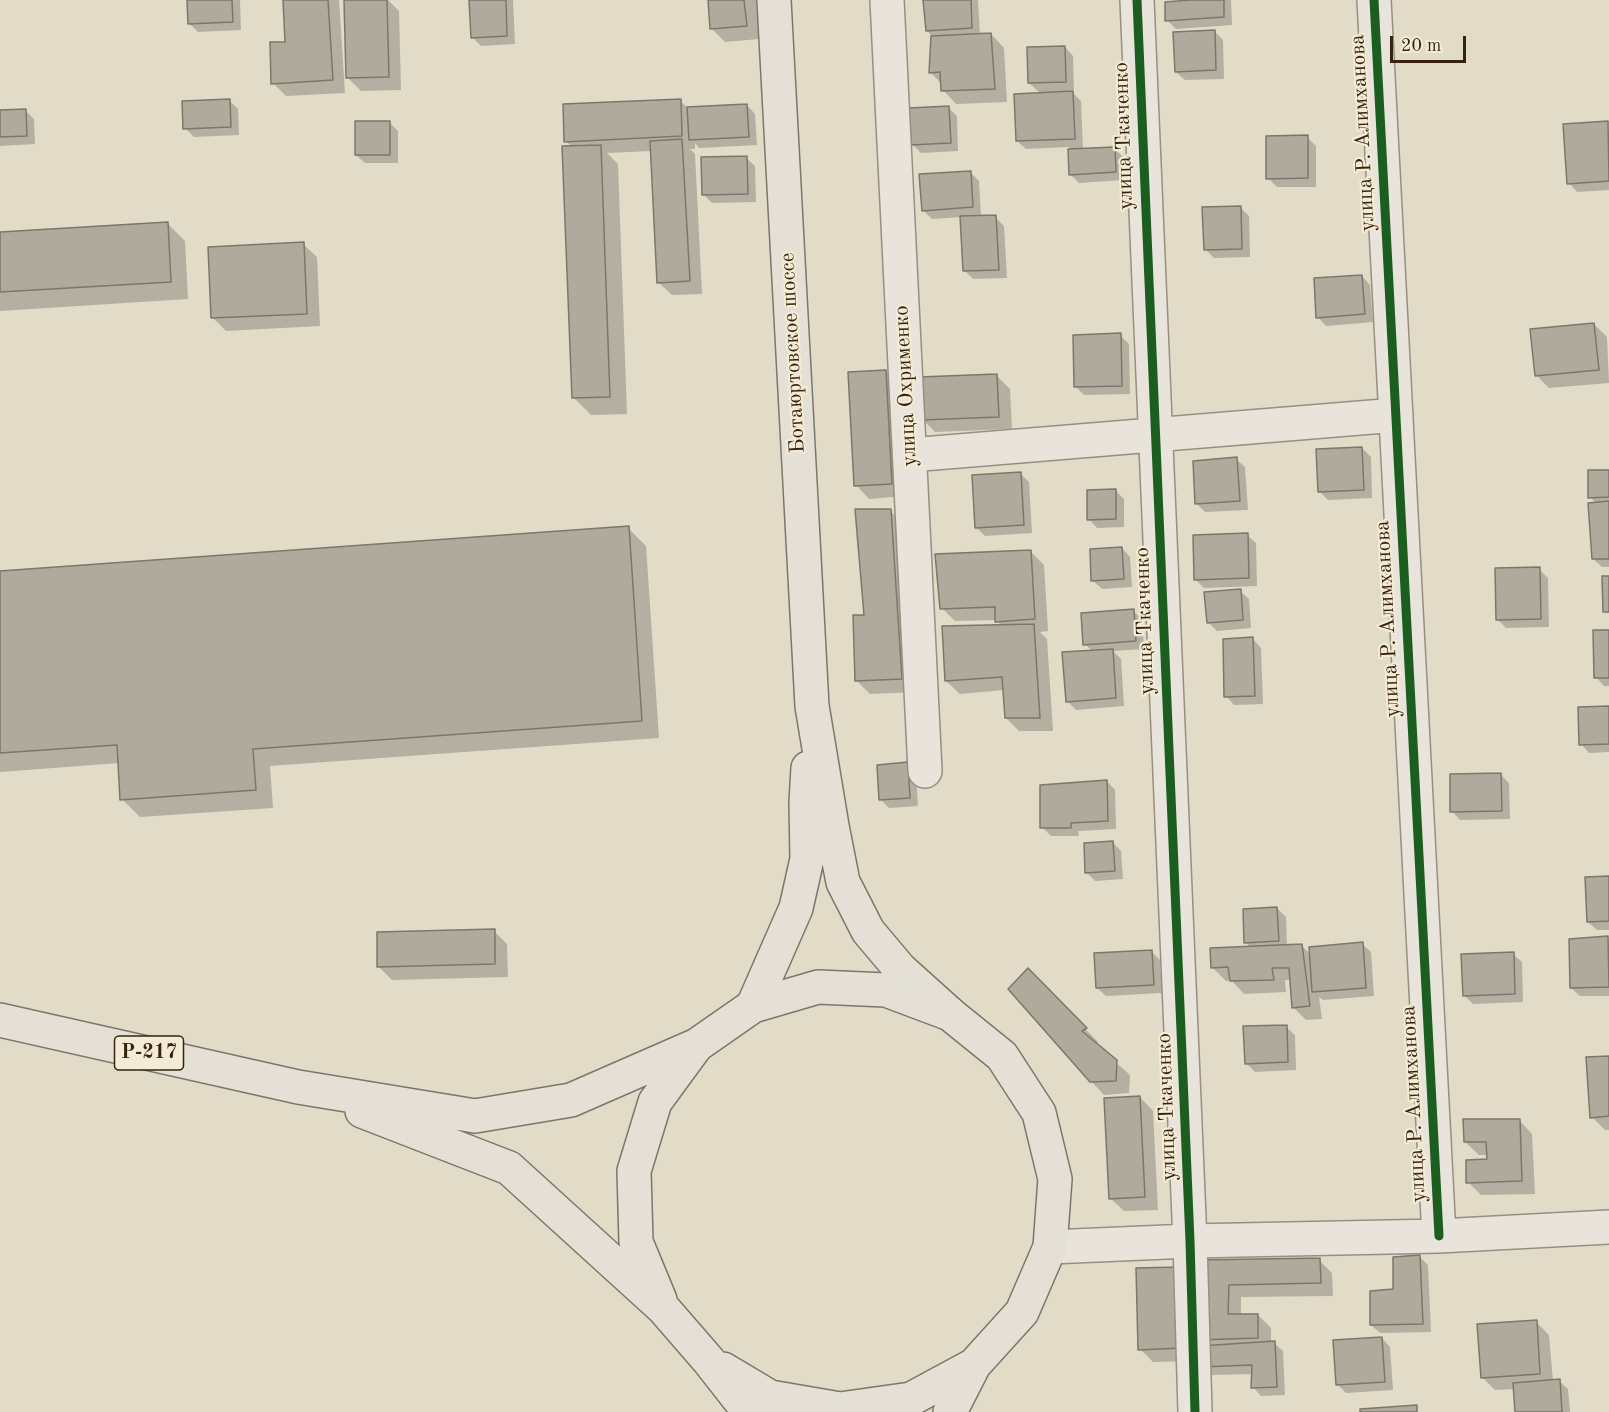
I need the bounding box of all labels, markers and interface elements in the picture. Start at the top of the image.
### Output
scale bar [1393,24,1470,62]
street label: улица Р. Алимханова [1345,34,1381,232]
text: 20 m [1401,37,1441,55]
street label: улица Ткаченко [1109,62,1139,210]
street label: Ботаюртовское шоссе [775,252,811,454]
street label: улица Охрименко [889,305,923,467]
street label: улица Р. Алимханова [1370,520,1406,718]
street label: улица Ткаченко [1130,547,1160,695]
street label: улица Р. Алимханова [1396,1005,1432,1203]
street label: улица Ткаченко [1152,1033,1182,1181]
road number: Р-217 [114,1036,184,1070]

